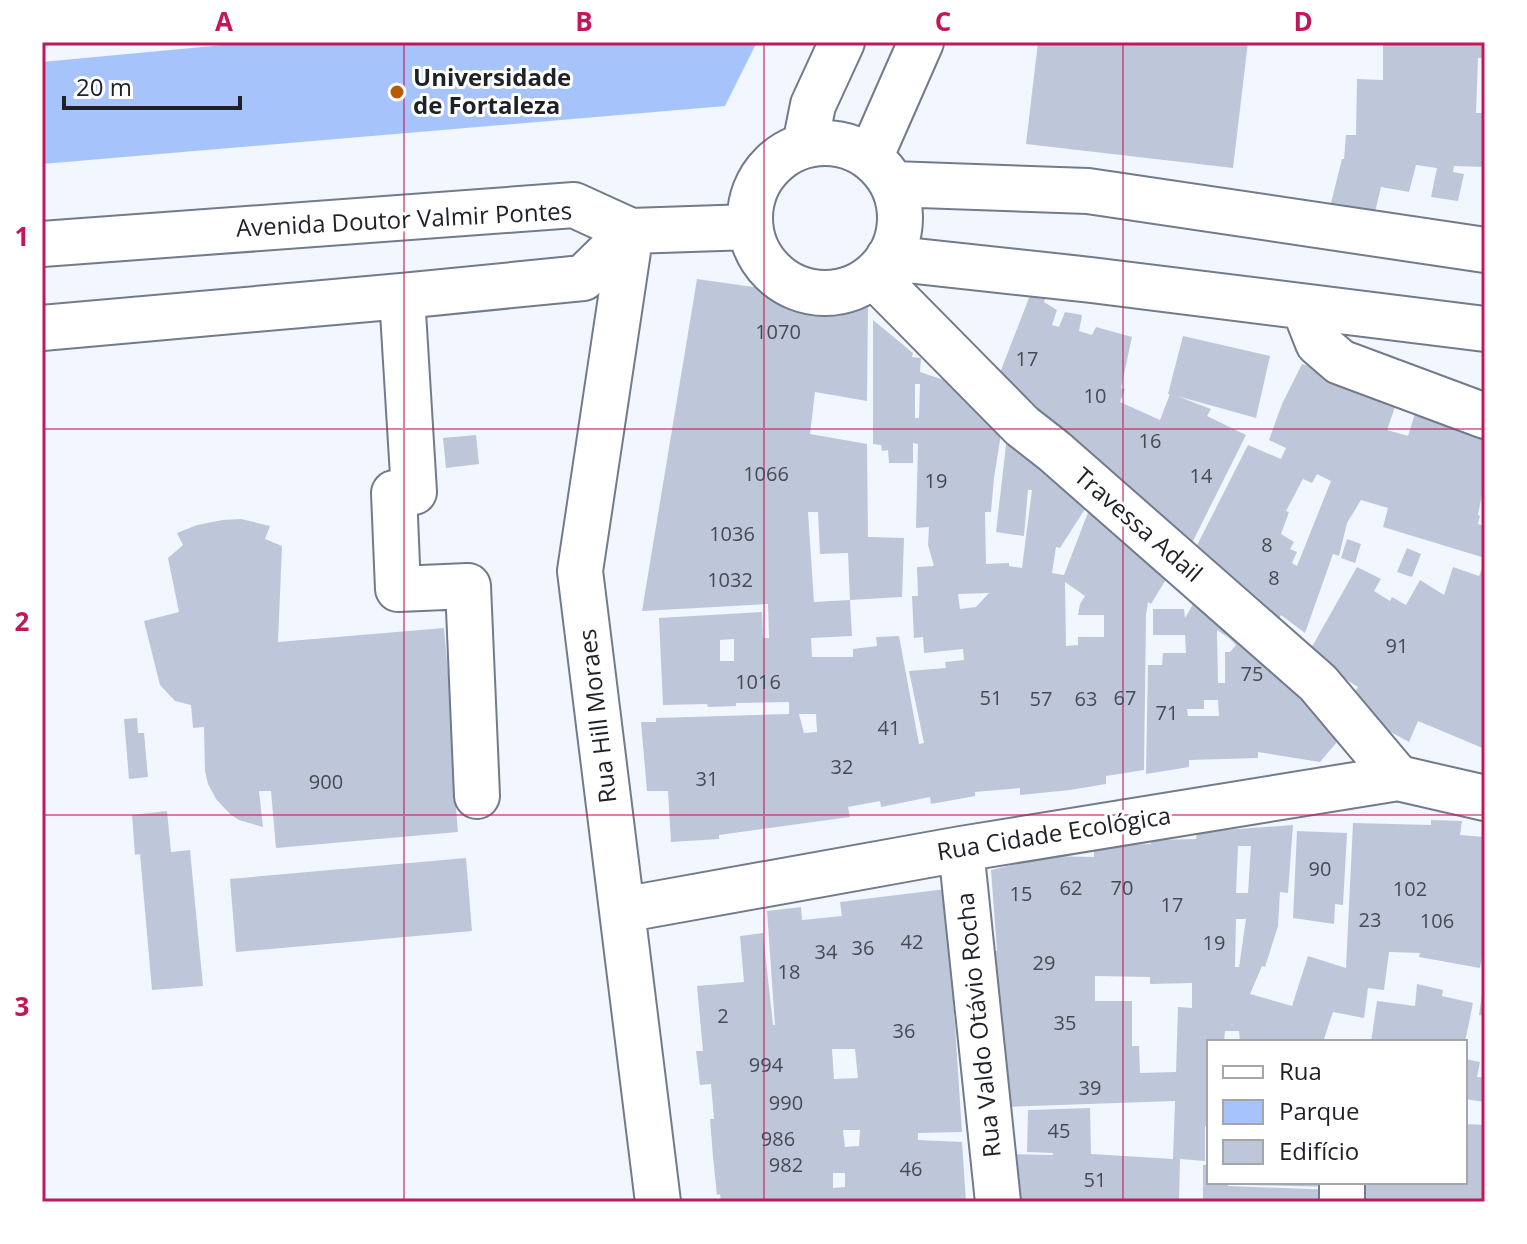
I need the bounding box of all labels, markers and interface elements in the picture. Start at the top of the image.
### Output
text: A [215,3,233,39]
text: B [575,3,593,39]
text: C [935,3,951,39]
text: D [1293,3,1313,39]
scale bar [64,60,240,110]
place label: Universidade de Fortaleza [413,60,571,121]
text: 20 m [76,70,132,103]
marker: Universidade de Fortaleza [388,83,406,101]
street label: Avenida Doutor Valmir Pontes [235,193,573,244]
text: 1 [15,218,29,254]
house number: 1070 [755,318,801,345]
house number: 17 [1016,345,1038,372]
house number: 10 [1084,382,1106,409]
house number: 16 [1139,427,1161,454]
street label: Travessa Adail [1068,459,1210,589]
house number: 1066 [743,460,789,487]
house number: 14 [1190,462,1213,489]
house number: 19 [925,467,947,494]
house number: 1036 [709,520,755,547]
house number: 8 [1261,531,1273,558]
house number: 8 [1268,564,1280,591]
house number: 1032 [707,566,753,593]
text: 2 [15,603,30,639]
street label: Rua Hill Moraes [569,627,624,805]
house number: 91 [1386,632,1408,659]
house number: 75 [1241,660,1263,687]
house number: 1016 [735,668,781,695]
house number: 51 [980,684,1002,711]
house number: 67 [1114,684,1136,711]
house number: 57 [1030,685,1052,712]
house number: 63 [1075,685,1097,712]
house number: 71 [1156,699,1178,726]
house number: 41 [878,714,900,741]
house number: 32 [831,753,853,780]
house number: 31 [696,765,718,792]
house number: 900 [309,768,343,795]
street label: Rua Cidade Ecológica [934,798,1173,867]
house number: 90 [1309,855,1331,882]
house number: 62 [1060,874,1082,901]
house number: 70 [1111,874,1133,901]
house number: 102 [1393,875,1427,902]
house number: 15 [1010,880,1032,907]
street label: Rua Valdo Otávio Rocha [947,891,1008,1159]
house number: 17 [1161,891,1183,918]
house number: 23 [1359,906,1381,933]
house number: 106 [1420,907,1454,934]
house number: 42 [901,928,923,955]
house number: 19 [1203,929,1225,956]
house number: 36 [852,934,874,961]
house number: 34 [815,938,838,965]
house number: 29 [1033,949,1055,976]
house number: 18 [778,958,800,985]
text: 3 [15,988,29,1024]
house number: 2 [717,1002,729,1029]
house number: 35 [1054,1009,1076,1036]
house number: 36 [893,1017,915,1044]
legend [1207,1040,1467,1184]
house number: 994 [749,1051,784,1078]
text: Rua [1279,1054,1322,1087]
house number: 39 [1079,1074,1101,1101]
house number: 990 [769,1089,803,1116]
text: Parque [1279,1094,1359,1127]
house number: 45 [1048,1117,1070,1144]
house number: 986 [761,1125,795,1152]
text: Edifício [1279,1134,1359,1167]
house number: 982 [769,1151,803,1178]
house number: 46 [900,1155,922,1182]
house number: 51 [1084,1166,1106,1193]

